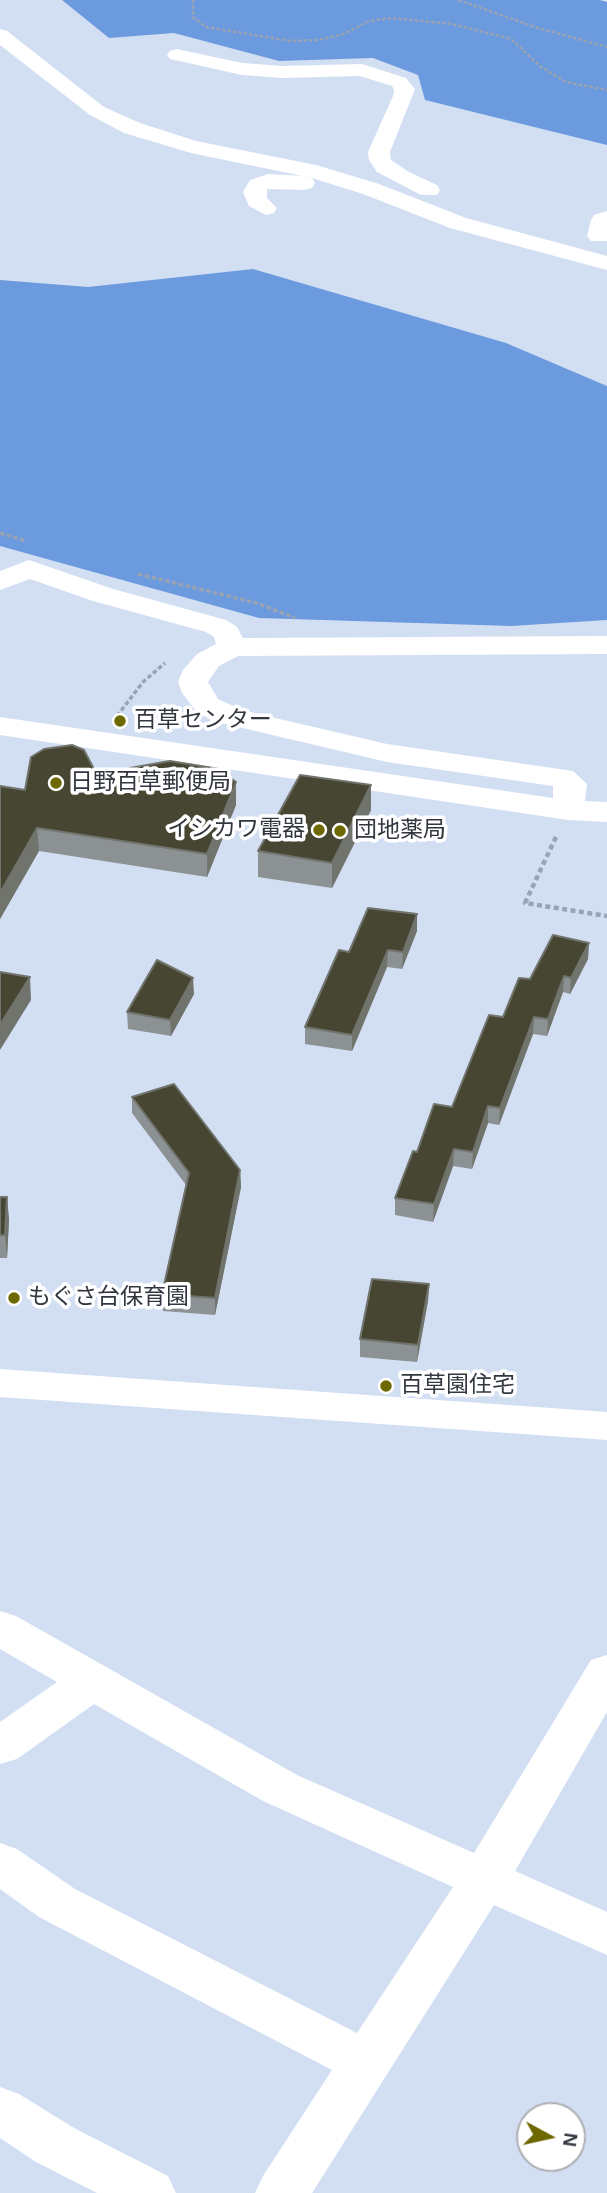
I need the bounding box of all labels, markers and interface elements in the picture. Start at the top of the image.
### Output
place label: 百草センター [134,707,272,735]
marker: 百草センター [112,713,128,729]
place label: 日野百草郵便局 [70,769,231,797]
marker: 日野百草郵便局 [48,775,64,791]
place label: イシカワ電器 [167,816,305,844]
place label: 団地薬局 [354,817,446,845]
marker: イシカワ電器 [311,822,327,838]
marker: 団地薬局 [332,823,348,839]
place label: もぐさ台保育園 [28,1284,189,1312]
marker: もぐさ台保育園 [6,1290,22,1306]
place label: 百草園住宅 [400,1372,515,1400]
marker: 百草園住宅 [378,1378,394,1394]
north arrow [516,2102,586,2172]
text: N [559,2131,582,2148]

